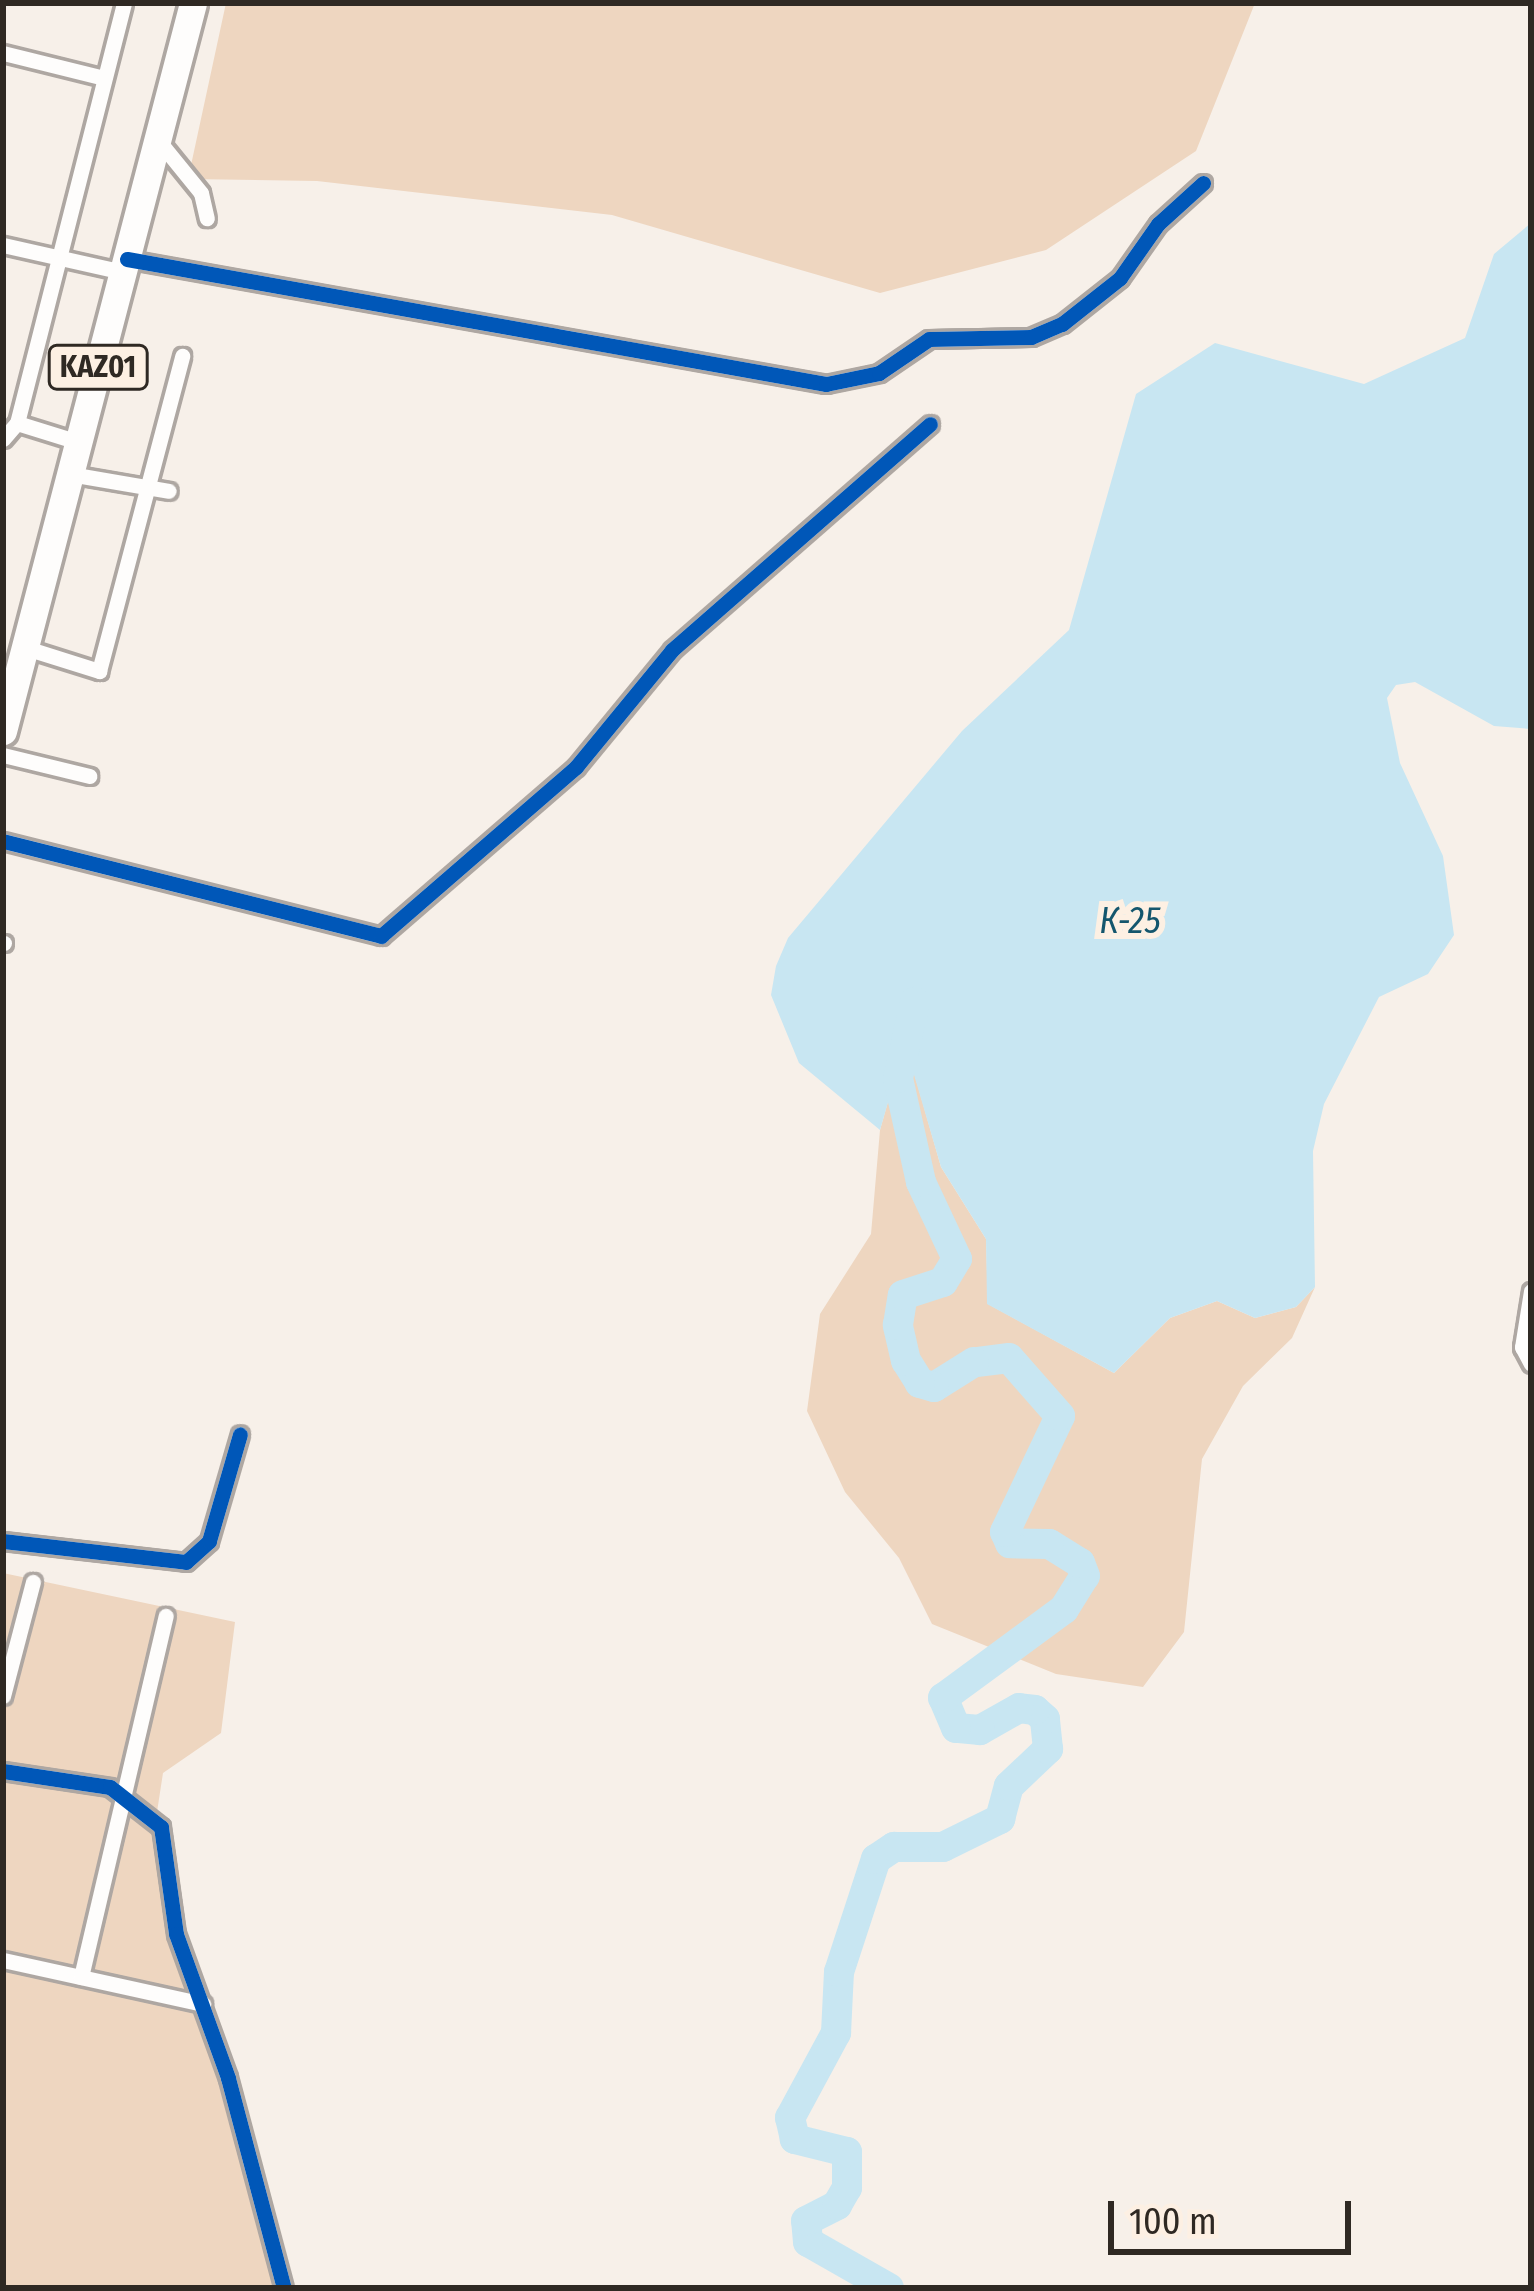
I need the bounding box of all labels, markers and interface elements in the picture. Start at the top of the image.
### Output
road number: KАZ01 [47,343,149,391]
water label: К-25 [1099,900,1161,944]
scale bar [1114,2177,1357,2251]
text: 100 m [1129,2200,1217,2244]

